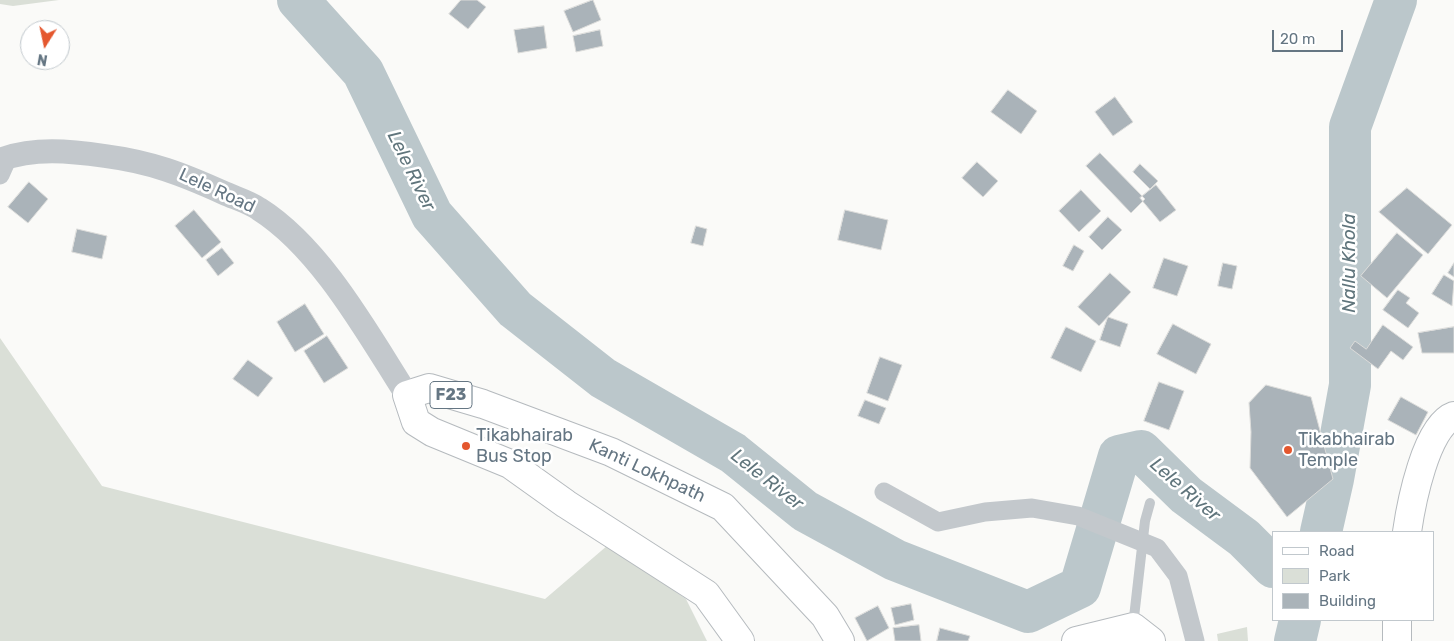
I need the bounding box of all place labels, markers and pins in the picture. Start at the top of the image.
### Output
place label: Tikabhairab Bus Stop [476,425,573,468]
place label: Tikabhairab Temple [1298,429,1395,472]
marker: Tikabhairab Bus Stop [460,440,472,452]
marker: Tikabhairab Temple [1282,444,1294,456]

